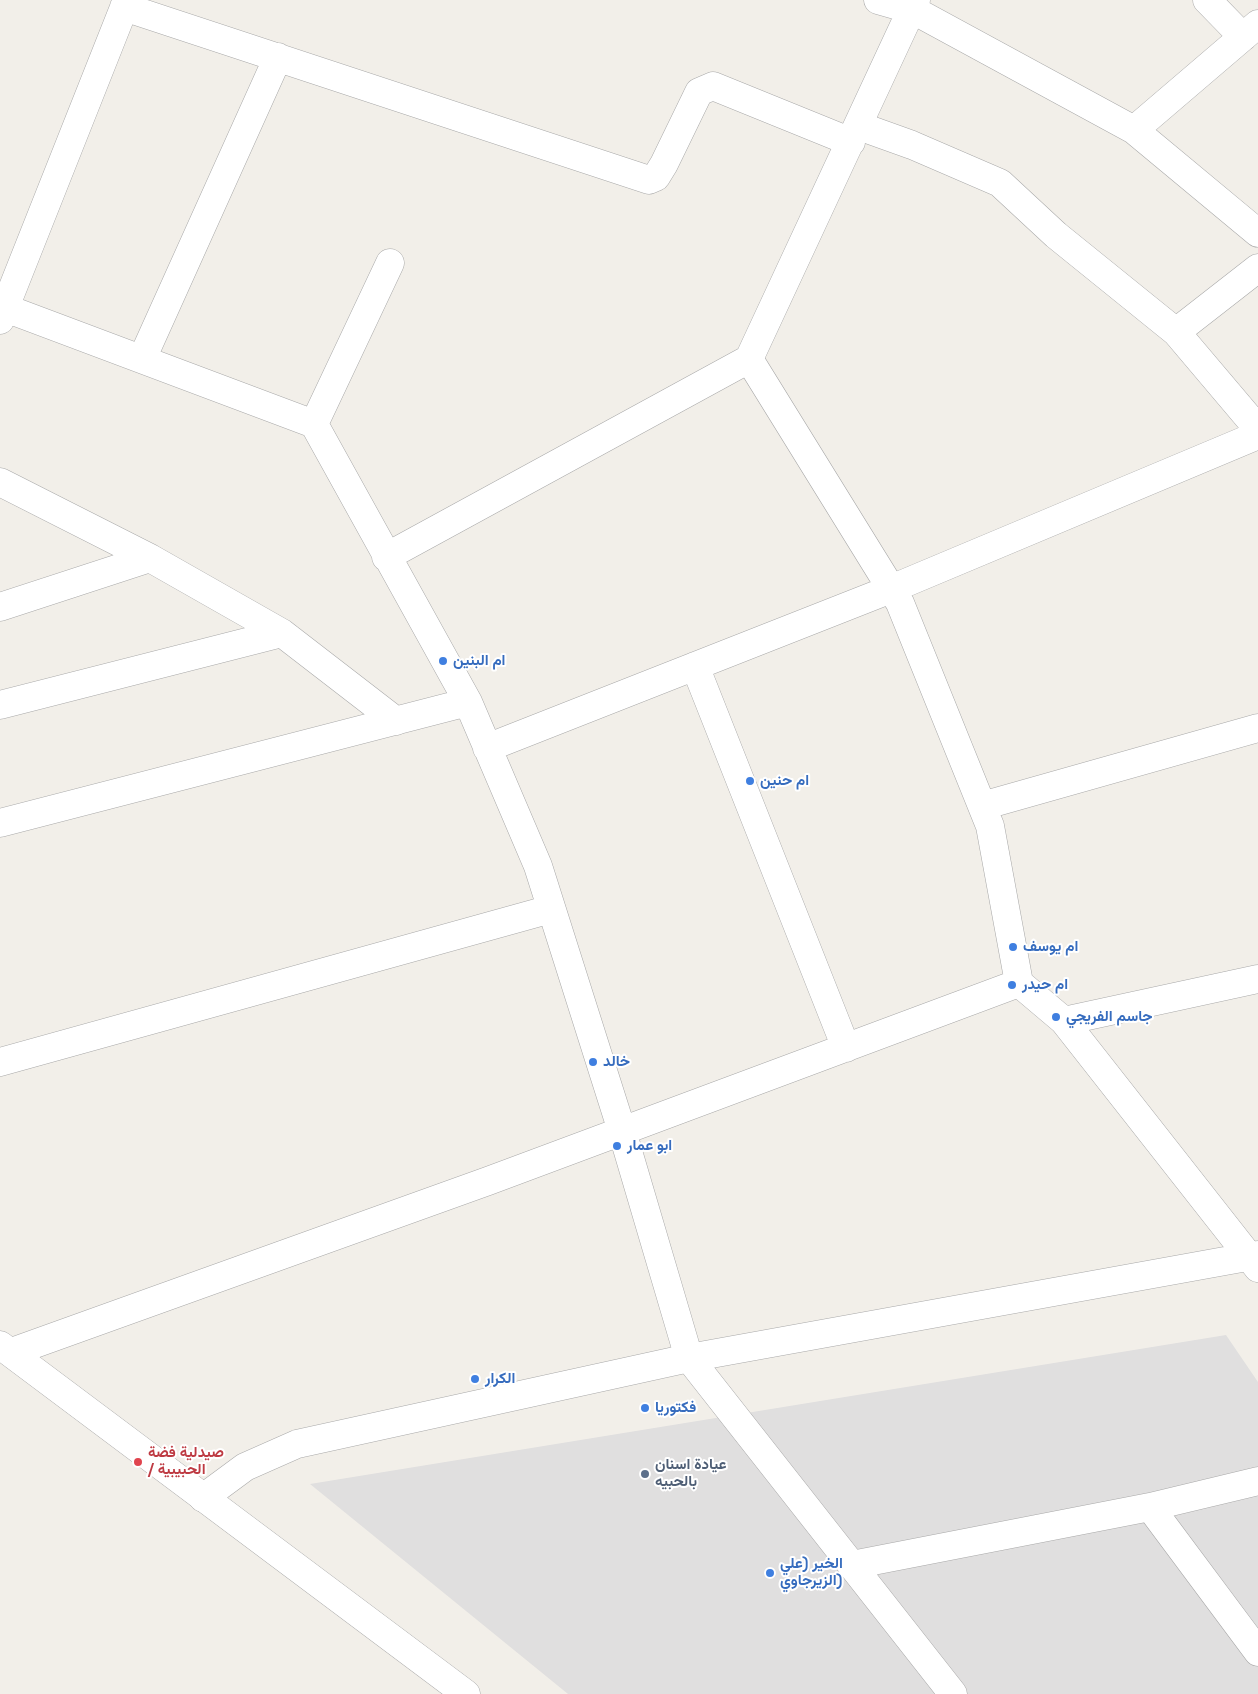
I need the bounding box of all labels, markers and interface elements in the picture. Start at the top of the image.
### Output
place label: ام البنين [453,652,505,670]
marker: ام البنين [437,655,449,667]
place label: ام حنين [760,772,809,790]
marker: ام حنين [744,775,756,787]
place label: ام يوسف [1023,938,1078,956]
marker: ام يوسف [1007,941,1019,953]
place label: ام حيدر [1022,976,1068,994]
marker: ام حيدر [1006,979,1018,991]
place label: جاسم الفريجي [1066,1008,1152,1026]
marker: جاسم الفريجي [1050,1011,1062,1023]
place label: خالد [603,1053,630,1071]
marker: خالد [587,1056,599,1068]
place label: ابو عمار [627,1137,672,1155]
marker: ابو عمار [611,1140,623,1152]
place label: الكرار [485,1370,515,1388]
marker: الكرار [469,1373,481,1385]
place label: فكتوريا [655,1399,696,1417]
marker: فكتوريا [639,1402,651,1414]
place label: صيدلية فضة / الحبيبية [148,1444,224,1479]
marker: صيدلية فضة / الحبيبية [132,1456,144,1468]
place label: عيادة اسنان بالحبيه [655,1456,727,1491]
marker: عيادة اسنان بالحبيه [639,1468,651,1480]
place label: الخير (علي الزيرجاوي) [780,1555,843,1590]
marker: الخير (علي الزيرجاوي) [764,1567,776,1579]

